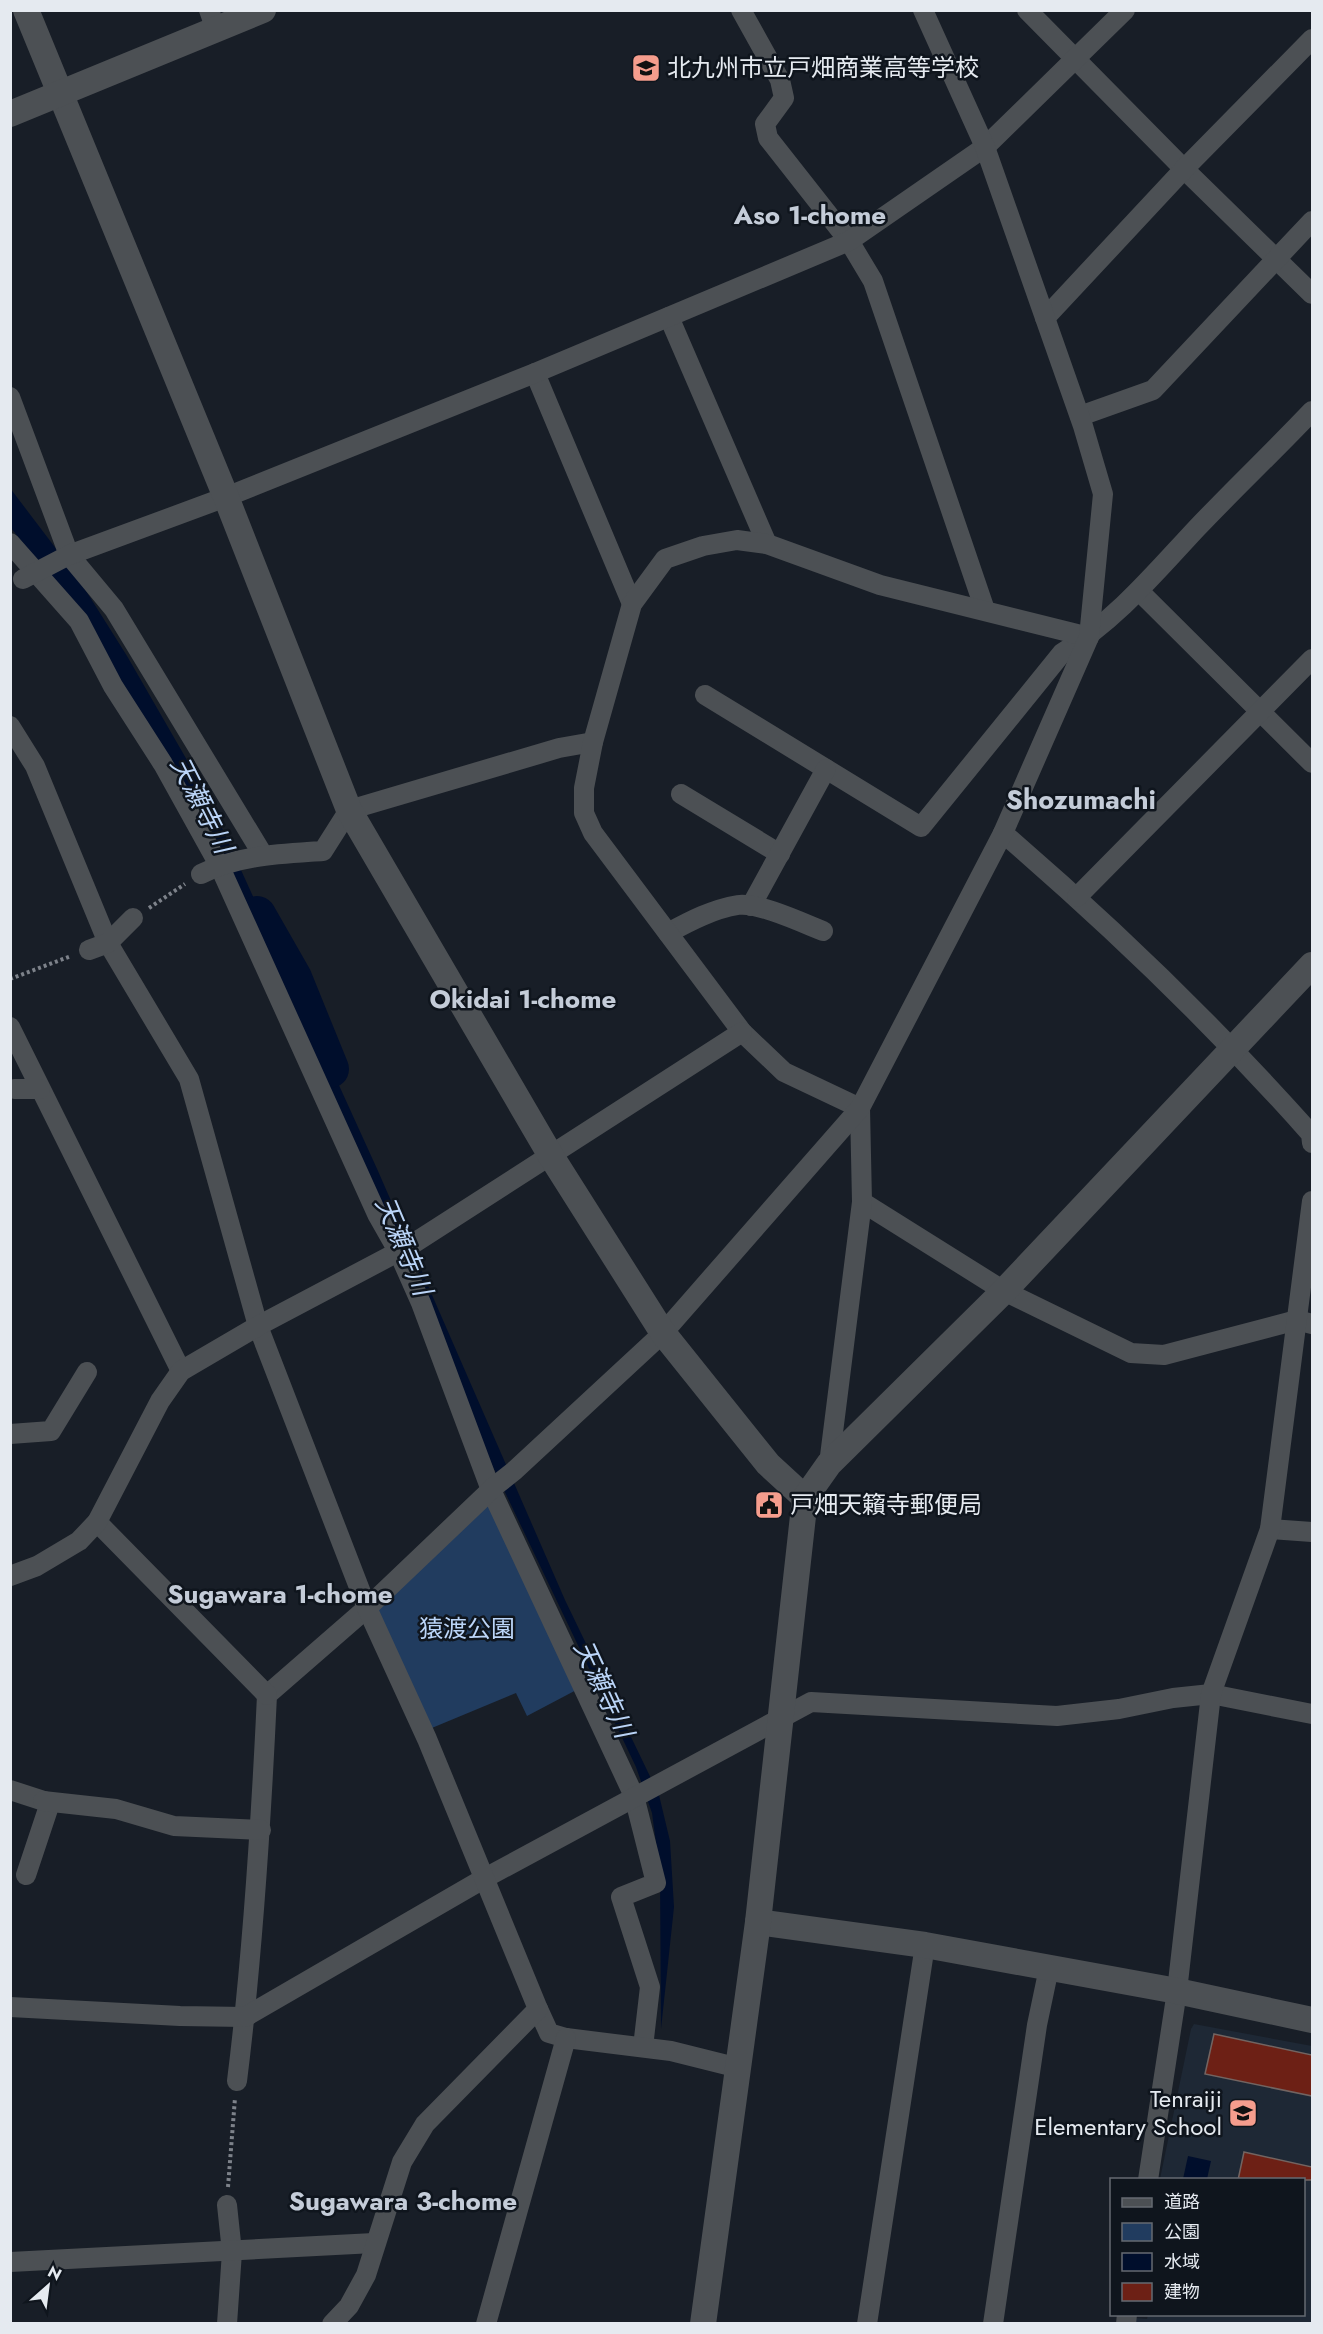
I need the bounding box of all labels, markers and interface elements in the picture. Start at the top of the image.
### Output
place label: 北九州市立戸畑商業高等学校 [667,50,979,85]
school or university icon: 北九州市立戸畑商業高等学校 [630,52,662,84]
district label: Aso 1-chome [733,196,886,234]
water label: 天瀬寺川 [161,750,244,863]
district label: Shozumachi [1006,780,1156,819]
district label: Okidai 1-chome [430,980,616,1018]
water label: 天瀬寺川 [366,1191,443,1304]
place label: 戸畑天籟寺郵便局 [790,1487,982,1522]
public building icon: 戸畑天籟寺郵便局 [753,1489,785,1521]
district label: Sugawara 1-chome [167,1575,393,1613]
park label: 猿渡公園 [419,1611,515,1646]
water label: 天瀬寺川 [565,1634,644,1747]
place label: Tenraiji Elementary School [1034,2081,1222,2144]
school or university icon: Tenraiji Elementary School [1227,2097,1259,2129]
legend [1110,2178,1305,2316]
district label: Sugawara 3-chome [289,2182,517,2220]
text: 道路 [1164,2189,1200,2215]
text: 公園 [1164,2219,1200,2245]
text: 水域 [1164,2249,1200,2275]
north arrow [18,2256,78,2316]
text: N [44,2260,66,2286]
text: 建物 [1164,2279,1200,2305]

